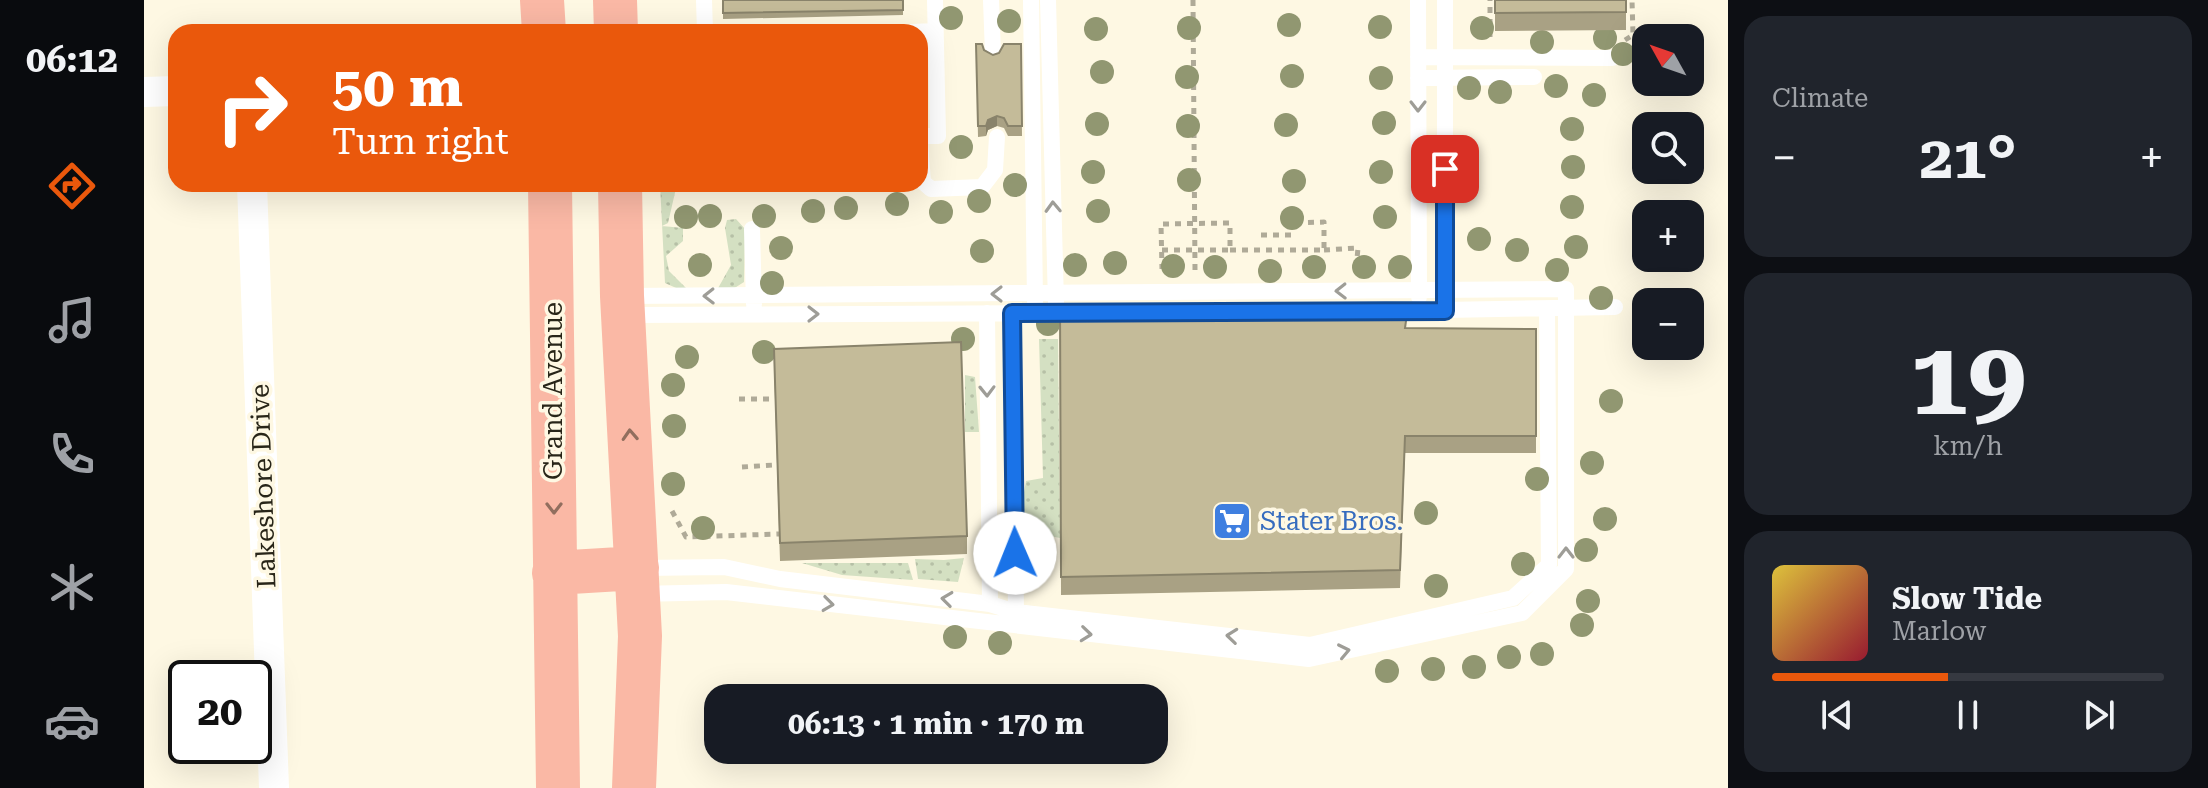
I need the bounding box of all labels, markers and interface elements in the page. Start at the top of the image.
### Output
north arrow [1632,24,1704,96]
map controls [1632,24,1704,360]
text: 06:12 [26,39,118,81]
text: 50 m [332,54,463,120]
icon: right [200,56,304,160]
text: Climate [1772,83,1868,113]
one-way arrow [1410,100,1427,113]
button: search [1632,112,1704,184]
text: Turn right [332,121,509,163]
text: 21° [1919,122,2017,193]
text: − [1772,132,1797,184]
text: + [2139,132,2164,184]
pin [1411,135,1479,203]
icon: arrive [1423,147,1467,191]
icon: directions [44,158,100,214]
one-way arrow [1045,200,1062,213]
button: + [1632,200,1704,272]
one-way arrow [1334,282,1347,300]
one-way arrow [990,285,1003,302]
one-way arrow [702,287,715,304]
button: − [1632,288,1704,360]
icon: music [44,292,100,348]
street label: Grand Avenue [538,302,568,480]
one-way arrow [807,305,820,323]
text: 19 [1910,318,2026,439]
street label: Lakeshore Drive [244,383,282,589]
one-way arrow [978,385,995,398]
icon: phone [44,426,100,482]
one-way arrow [622,428,639,441]
text: km/h [1933,431,2003,461]
supermarket icon: Stater Bros. [1211,500,1253,542]
one-way arrow [545,502,563,515]
place label: Stater Bros. [1260,506,1403,536]
position arrow [973,511,1057,595]
one-way arrow [1557,546,1575,559]
icon: climate [44,559,100,615]
text: Slow Tide [1892,581,2042,616]
one-way arrow [940,590,953,607]
one-way arrow [821,595,835,612]
text: Marlow [1892,616,1986,646]
one-way arrow [1080,626,1093,643]
one-way arrow [1225,628,1238,645]
one-way arrow [1336,643,1350,660]
speed limit sign: 20 [168,660,272,764]
icon: car [44,693,100,749]
icon: previous [1815,693,1859,737]
icon: pause [1946,693,1990,737]
icon: next [2077,693,2121,737]
text: 06:13 · 1 min · 170 m [788,706,1084,741]

